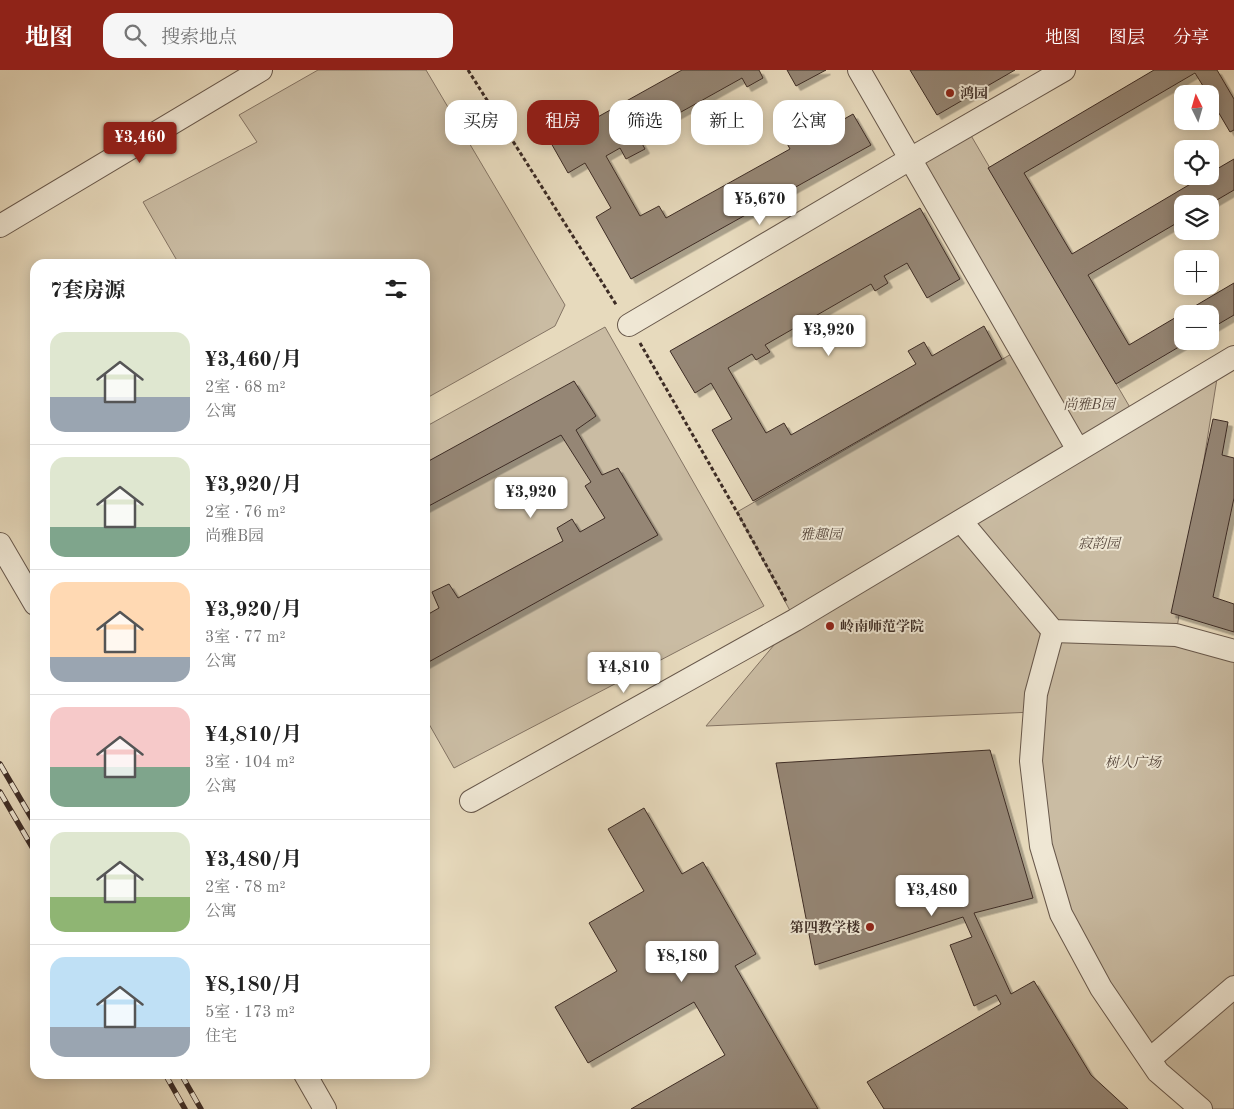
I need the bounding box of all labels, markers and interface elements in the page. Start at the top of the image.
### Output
search box [103,13,453,58]
icon: search [121,21,149,49]
text: 地图 [25,27,73,51]
text: 搜索地点 [161,29,237,48]
text: 地图 [1045,29,1081,47]
text: 图层 [1109,29,1145,47]
text: 分享 [1173,29,1209,47]
place label: 鸿园 [960,85,988,101]
north arrow [1174,85,1219,130]
map controls [1174,85,1219,350]
marker: 鸿园 [944,87,956,99]
chip: 买房 [445,100,517,145]
chip: 租房 [527,100,599,145]
chip: 筛选 [609,100,681,145]
chip: 新上 [691,100,763,145]
chip: 公寓 [773,100,845,145]
pin: ¥3,460 [99,122,181,164]
text: ¥3,460 [115,130,165,146]
button: locate [1174,140,1219,185]
pin: ¥5,670 [719,184,801,226]
text: ¥5,670 [735,192,785,208]
button: layers [1174,195,1219,240]
button: + [1174,250,1219,295]
icon: filters [382,275,410,303]
text: 7套房源 [50,281,125,302]
button: − [1174,305,1219,350]
pin: ¥3,920 [788,314,870,357]
text: ¥3,920 [804,323,854,339]
text: ¥3,460/月 [205,350,302,371]
icon: home [90,352,150,412]
text: 2室 · 68 m² [205,380,286,396]
park label: 尚雅B园 [1063,397,1117,412]
text: 公寓 [205,404,237,420]
text: ¥3,920/月 [205,475,302,496]
pin: ¥3,920 [490,476,572,519]
icon: home [90,477,150,537]
text: ¥3,920 [506,485,556,501]
text: 2室 · 76 m² [205,505,286,521]
park label: 雅趣园 [800,527,844,542]
text: 尚雅B园 [205,529,264,545]
park label: 寂韵园 [1078,536,1122,551]
text: ¥3,920/月 [205,600,302,621]
icon: home [90,602,150,662]
place label: 岭南师范学院 [840,619,924,634]
marker: 岭南师范学院 [824,620,836,632]
text: 3室 · 77 m² [205,630,286,646]
pin: ¥4,810 [583,652,665,694]
text: 公寓 [205,654,237,670]
text: ¥4,810 [599,660,649,676]
text: ¥4,810/月 [205,725,302,746]
icon: home [90,727,150,787]
text: 3室 · 104 m² [205,755,295,771]
park label: 树人广场 [1105,755,1162,770]
text: 公寓 [205,779,237,795]
text: ¥3,480/月 [205,850,302,871]
icon: home [90,852,150,912]
pin: ¥3,480 [891,874,973,917]
text: 2室 · 78 m² [205,880,286,896]
text: ¥3,480 [907,883,957,899]
text: 公寓 [205,904,237,920]
place label: 第四教学楼 [790,920,860,935]
marker: 第四教学楼 [864,921,876,933]
pin: ¥8,180 [641,940,723,983]
text: ¥8,180 [657,949,707,965]
text: ¥8,180/月 [205,975,302,996]
icon: home [90,977,150,1037]
text: 5室 · 173 m² [205,1005,295,1021]
text: 住宅 [205,1029,237,1045]

